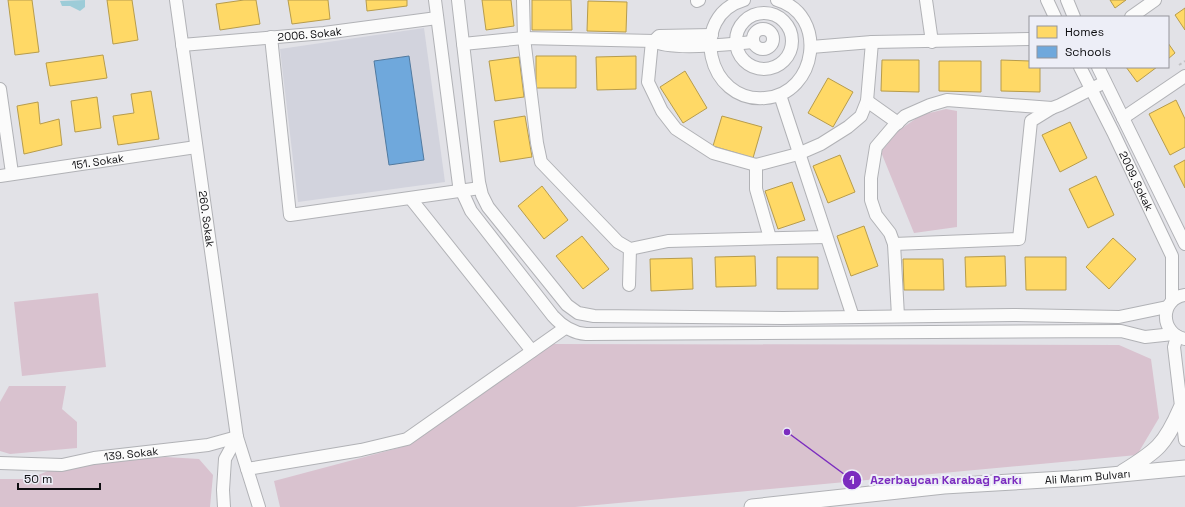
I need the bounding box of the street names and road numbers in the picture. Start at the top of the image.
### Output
street label: 2006. Sokak [277,24,343,44]
street label: 2009. Sokak [1116,149,1156,213]
street label: 151. Sokak [71,151,125,172]
street label: 260. Sokak [196,190,217,248]
street label: 139. Sokak [103,444,159,464]
street label: Ali Marım Bulvarı [1044,466,1131,487]

